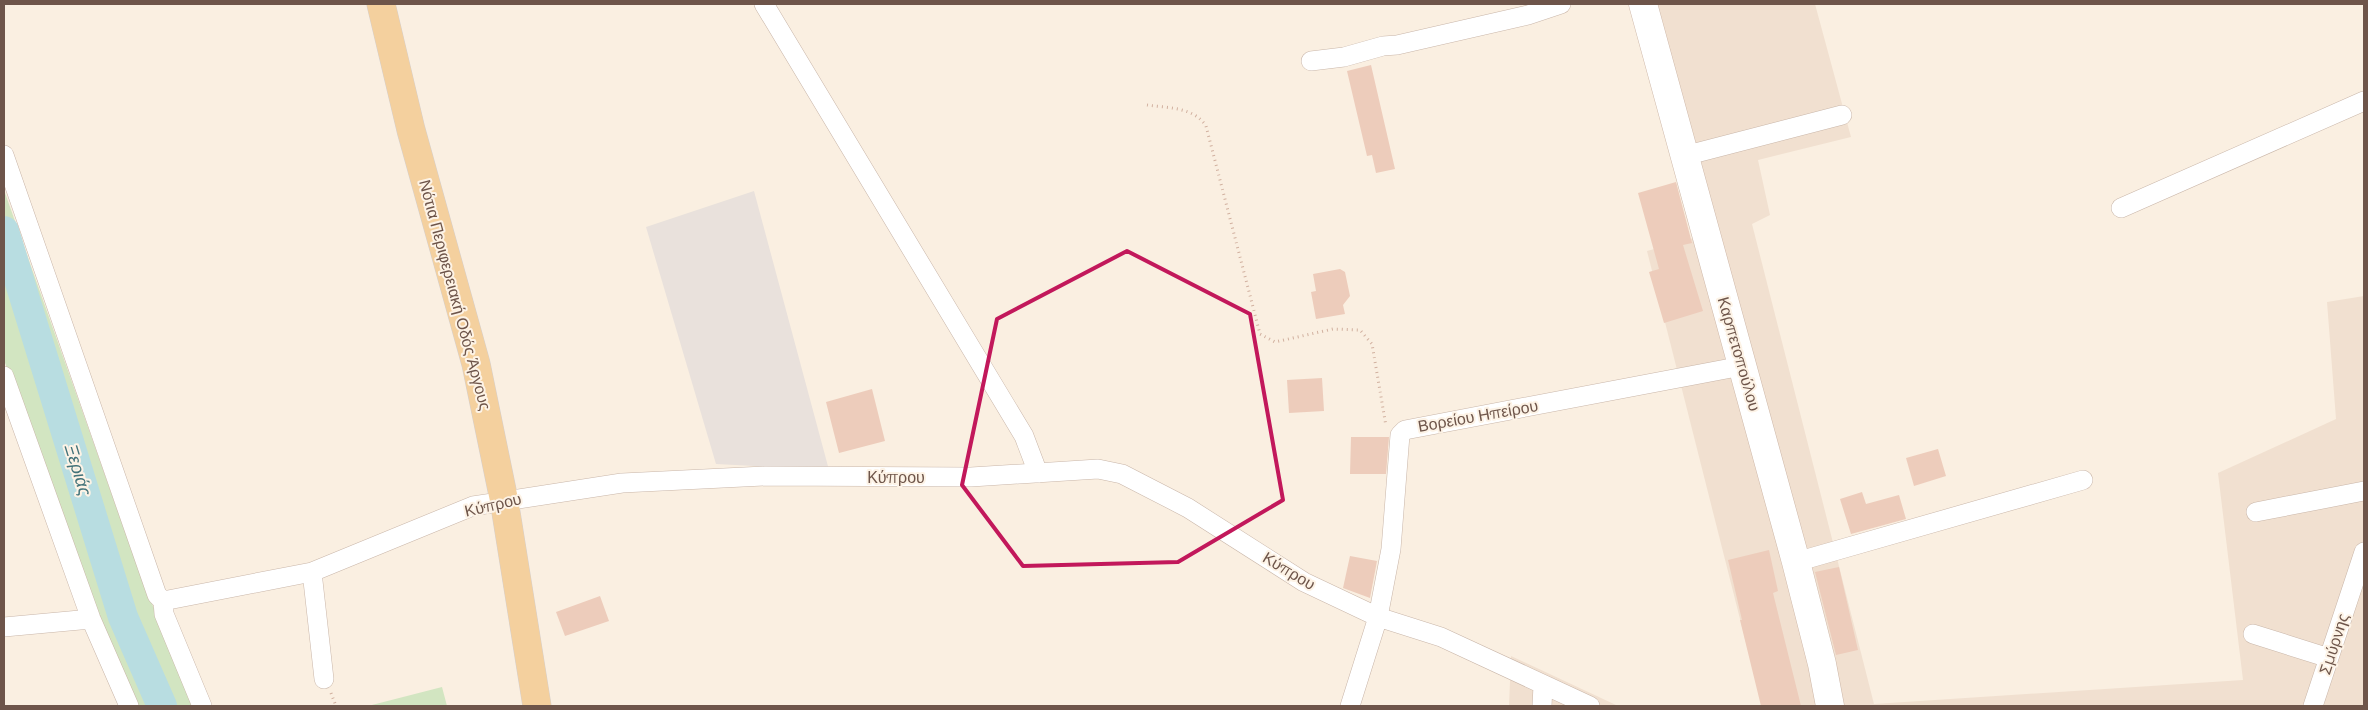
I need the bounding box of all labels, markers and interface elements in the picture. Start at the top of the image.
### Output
street label: Νότια Περιφερειακή Οδός Άργους [415,178,495,413]
street label: Καρπετοπούλου [1714,295,1764,413]
street label: Βορείου Ηπείρου [1416,396,1540,436]
water label: Ξεριάς [59,441,96,499]
street label: Κύπρου [867,468,925,487]
street label: Κύπρου [463,489,523,521]
street label: Κύπρου [1259,548,1319,594]
street label: Σμύρνης [2315,611,2353,677]

